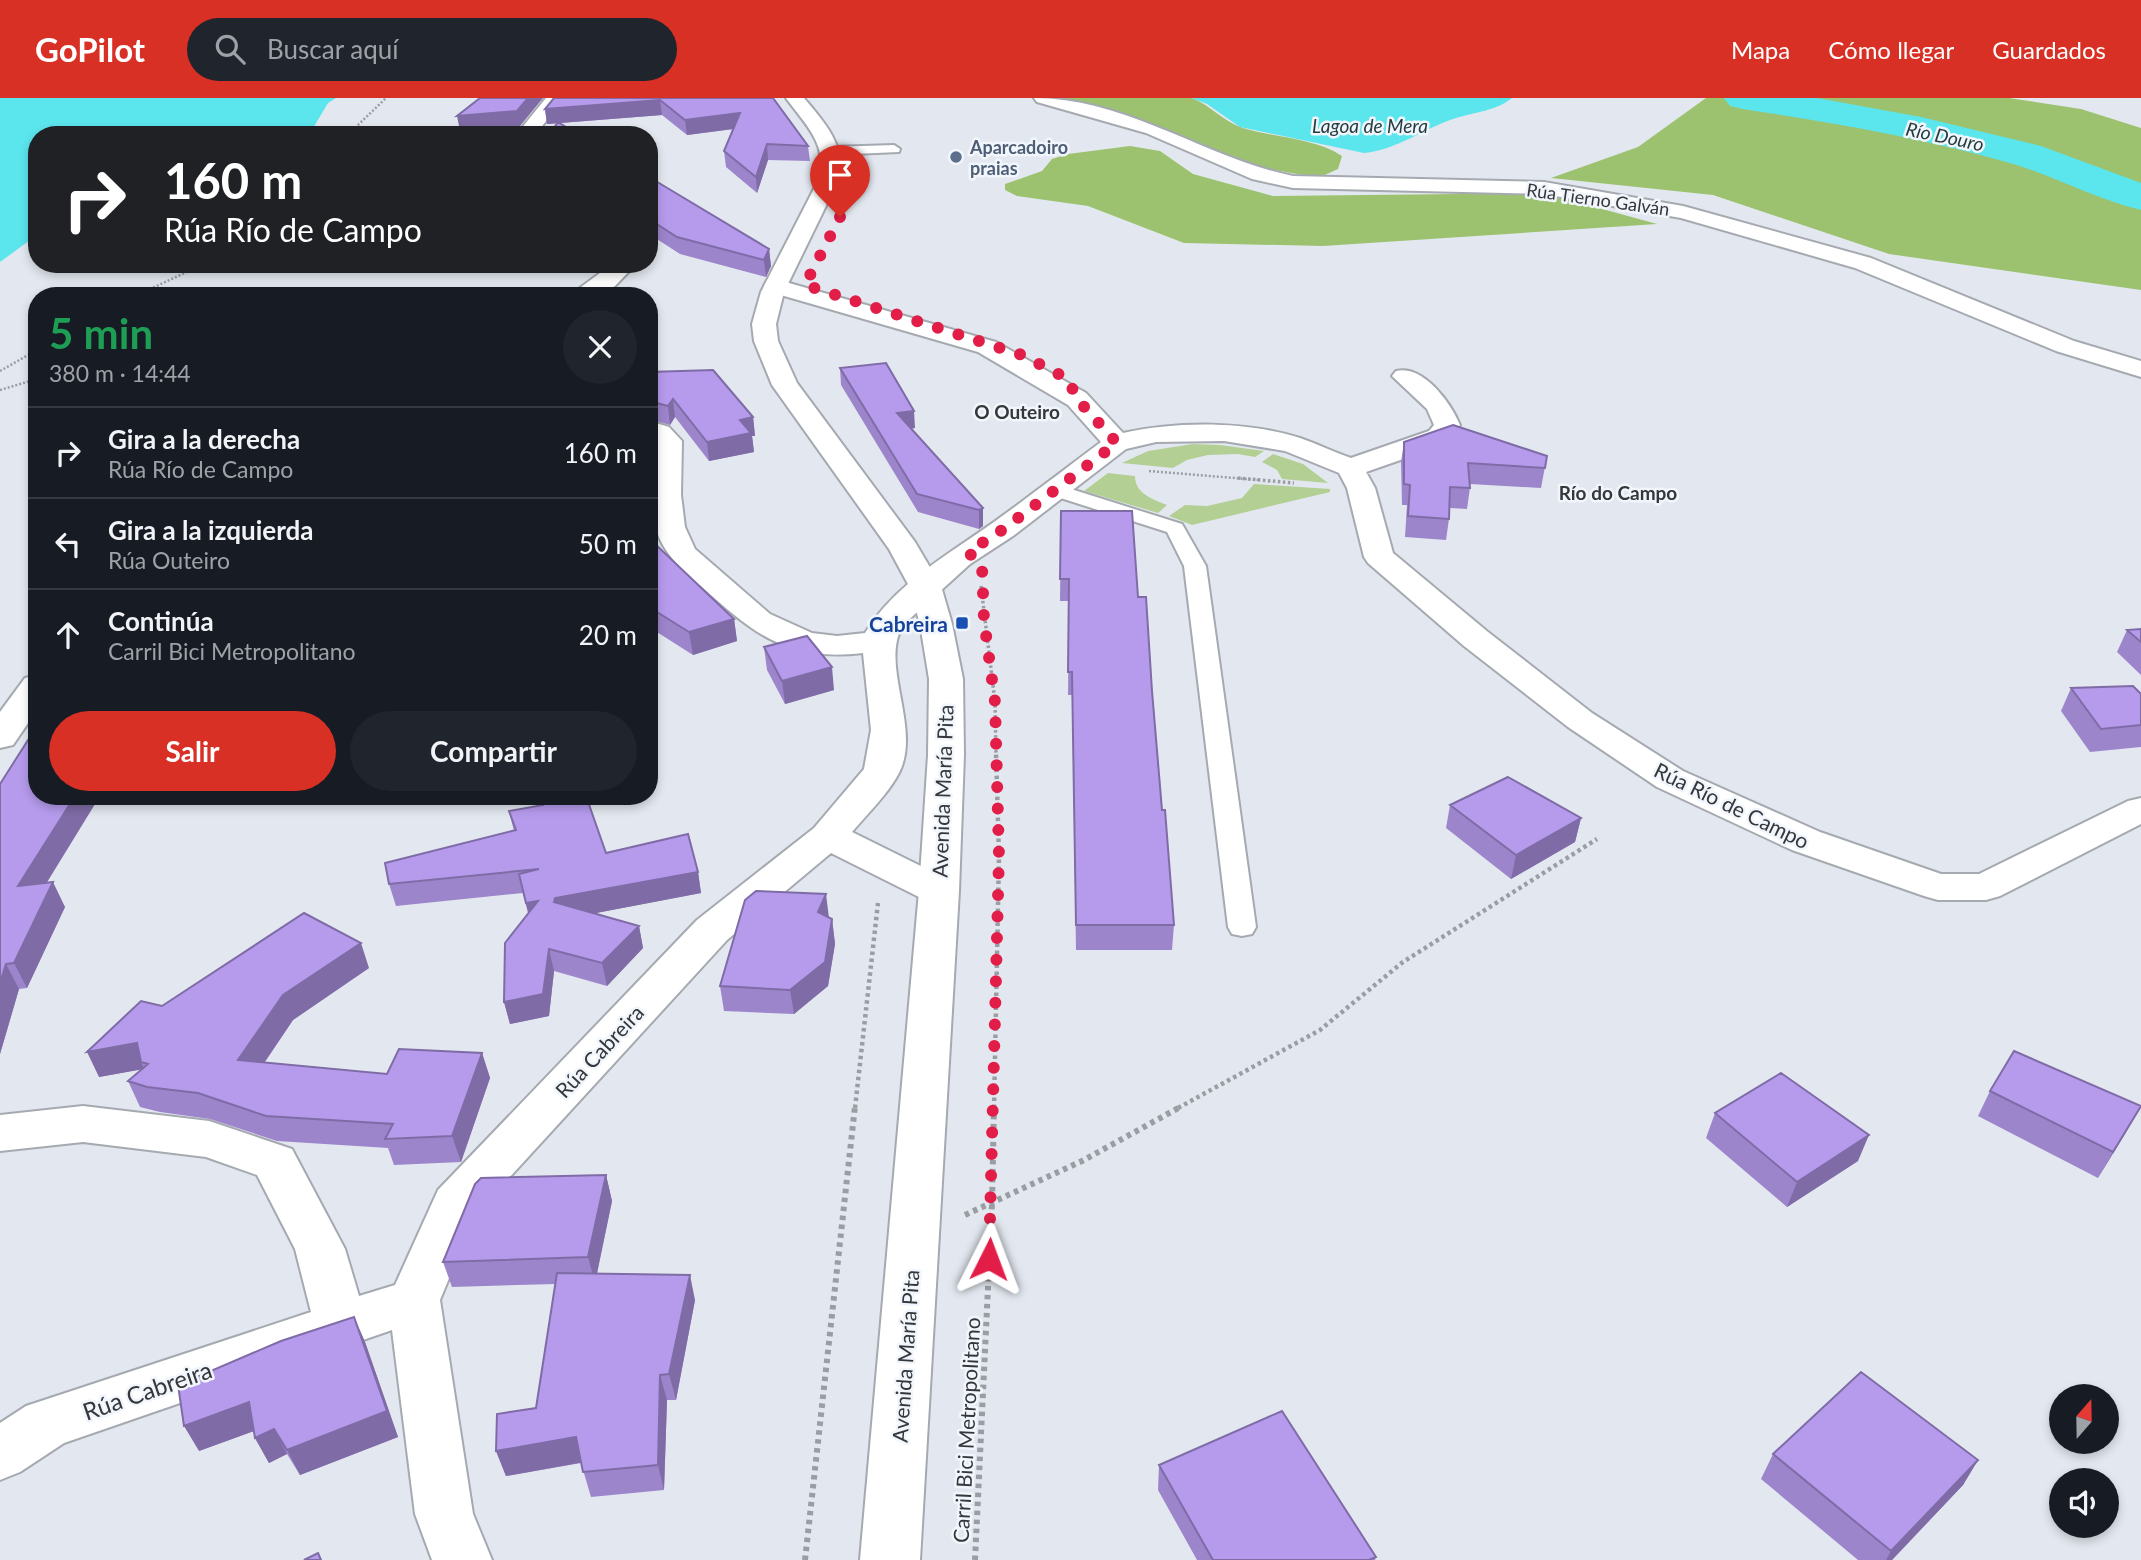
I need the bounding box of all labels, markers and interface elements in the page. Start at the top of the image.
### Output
search box [187,18,677,81]
text: GoPilot [35,29,145,69]
icon: search [211,30,249,68]
text: Buscar aquí [267,33,399,65]
text: Mapa [1731,35,1790,64]
text: Cómo llegar [1828,35,1954,64]
text: Guardados [1992,35,2106,64]
water label: Lagoa de Mera [1312,114,1428,137]
water label: Río Douro [1904,117,1986,155]
place label: Aparcadoiro praias [969,136,1068,179]
pin [810,145,870,217]
marker: Aparcadoiro praias [948,149,964,165]
text: 160 m [164,151,302,209]
icon: right [49,154,140,245]
icon: arrive [821,156,859,194]
street label: Rúa Tierno Galván [1525,178,1671,220]
text: Rúa Río de Campo [164,210,422,249]
text: 5 min [49,308,153,358]
button: close [563,310,637,384]
text: 380 m · 14:44 [49,359,191,387]
district label: O Outeiro [974,400,1060,423]
text: Gira a la derecha [108,423,300,455]
icon: right [49,434,87,472]
text: 160 m [564,437,637,469]
text: Rúa Río de Campo [108,455,293,483]
district label: Río do Campo [1559,481,1677,504]
text: Gira a la izquierda [108,514,314,546]
icon: left [49,525,87,563]
text: 50 m [579,528,637,560]
text: Rúa Outeiro [108,546,230,574]
text: Continúa [108,605,214,637]
place label: Cabreira [869,611,948,636]
marker: Cabreira [954,615,970,631]
icon: ahead [49,616,87,654]
text: 20 m [579,619,637,651]
text: Carril Bici Metropolitano [108,637,356,665]
street label: Avenida María Pita [926,704,958,878]
button: Salir [49,711,336,791]
button: Compartir [350,711,637,791]
street label: Rúa Río de Campo [1650,757,1814,853]
street label: Rúa Cabreira [550,999,648,1103]
position arrow [952,1222,1026,1296]
street label: Avenida María Pita [886,1269,924,1443]
street label: Carril Bici Metropolitano [948,1316,984,1544]
street label: Rúa Cabreira [79,1354,215,1426]
north arrow [2049,1384,2119,1454]
map controls [2049,1384,2119,1538]
button: sound [2049,1468,2119,1538]

